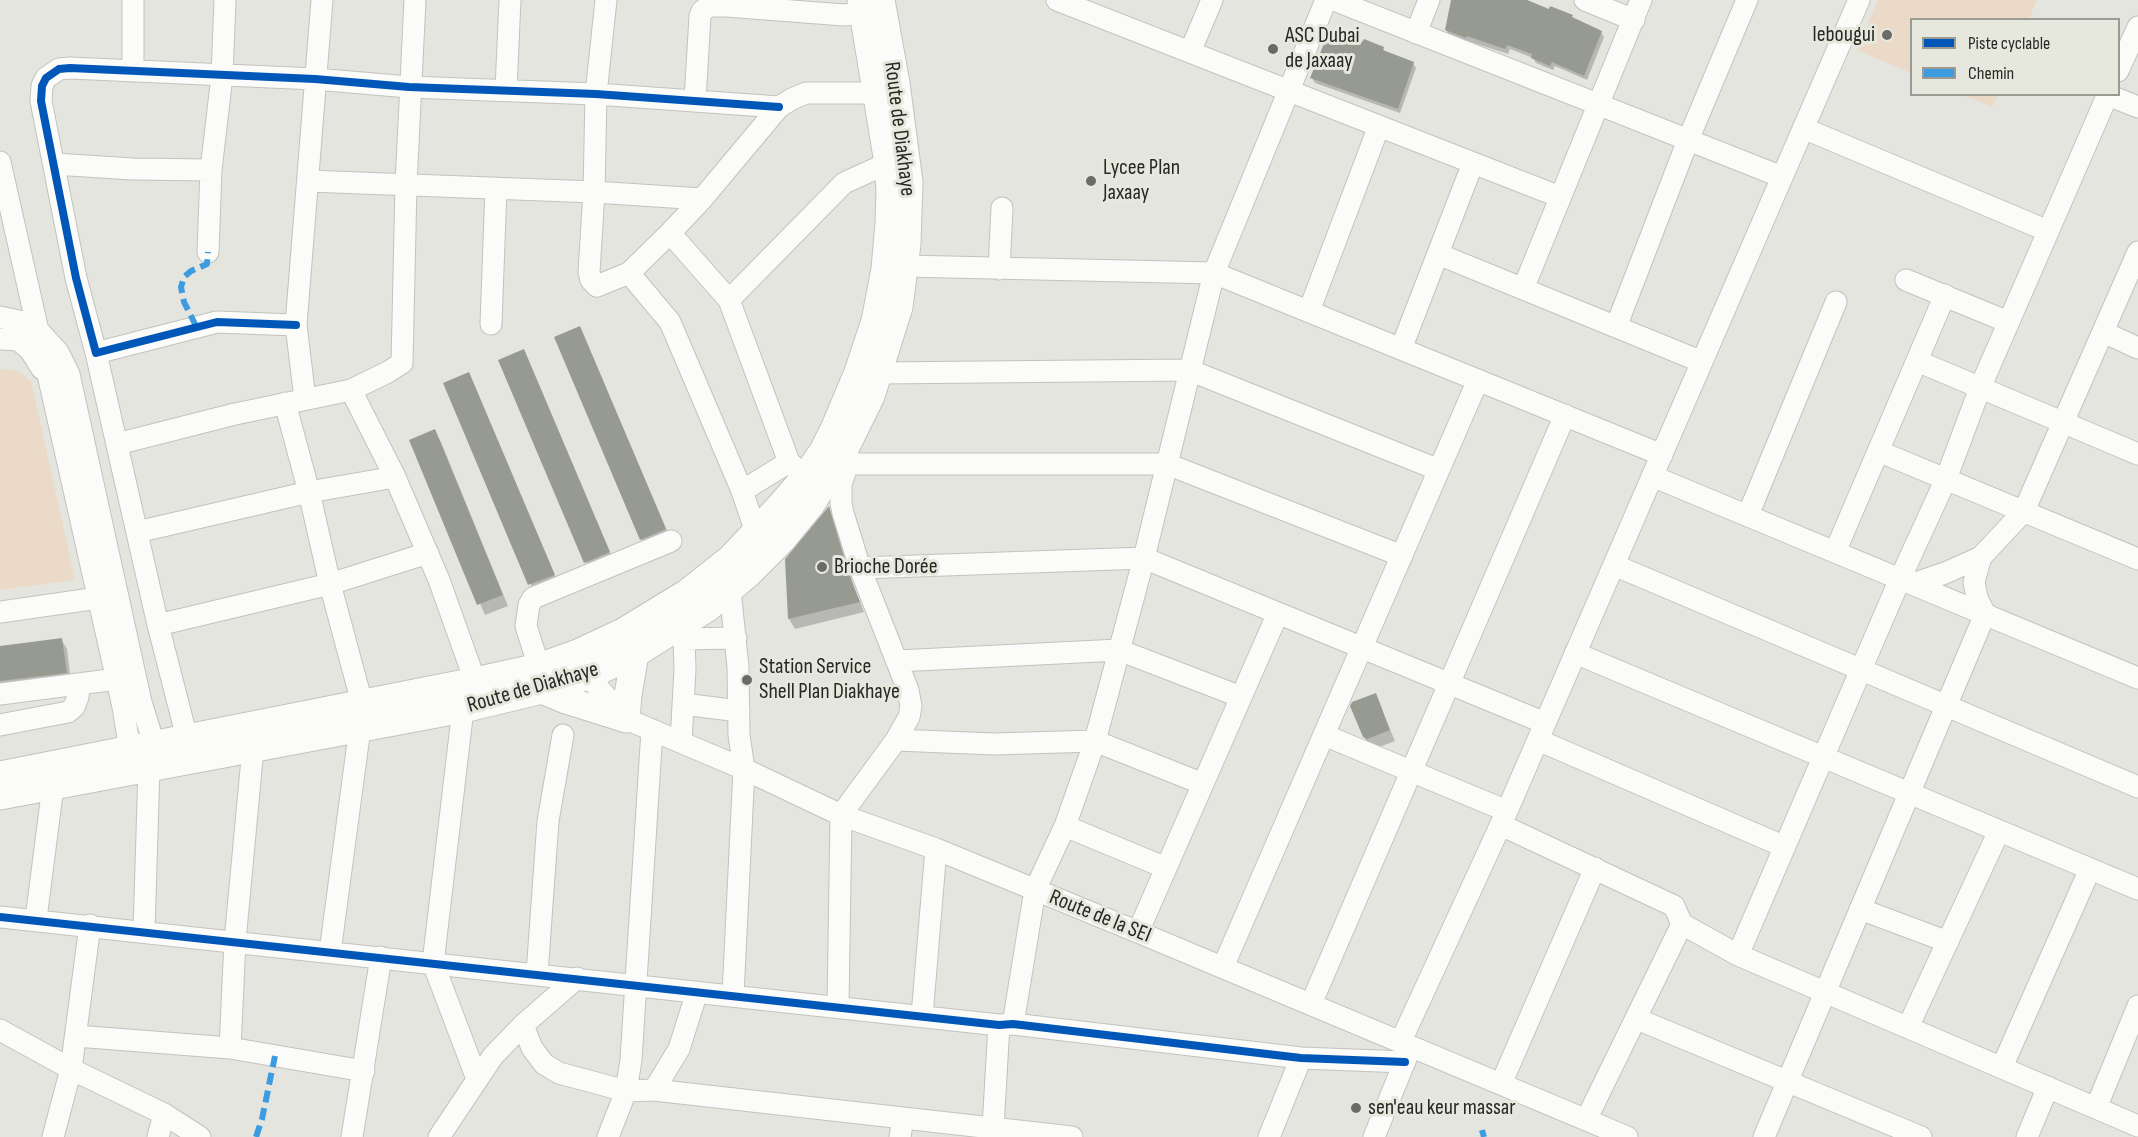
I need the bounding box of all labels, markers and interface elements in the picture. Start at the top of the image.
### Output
legend [1910,18,2120,96]
place label: lebougui [1813,22,1875,48]
place label: ASC Dubai de Jaxaay [1285,23,1360,74]
marker: lebougui [1880,28,1894,42]
text: Piste cyclable [1968,33,2050,54]
marker: ASC Dubai de Jaxaay [1266,42,1280,56]
street label: Route de Diakhaye [878,60,920,198]
text: Chemin [1968,63,2014,84]
place label: Lycee Plan Jaxaay [1103,155,1180,206]
marker: Lycee Plan Jaxaay [1084,174,1098,188]
place label: Brioche Dorée [834,554,937,580]
marker: Brioche Dorée [815,560,829,574]
place label: Station Service Shell Plan Diakhaye [759,654,900,706]
street label: Route de Diakhaye [464,657,602,719]
marker: Station Service Shell Plan Diakhaye [740,673,754,687]
street label: Route de la SEI [1045,885,1155,949]
place label: sen'eau keur massar [1368,1095,1516,1121]
marker: sen'eau keur massar [1349,1101,1363,1115]

